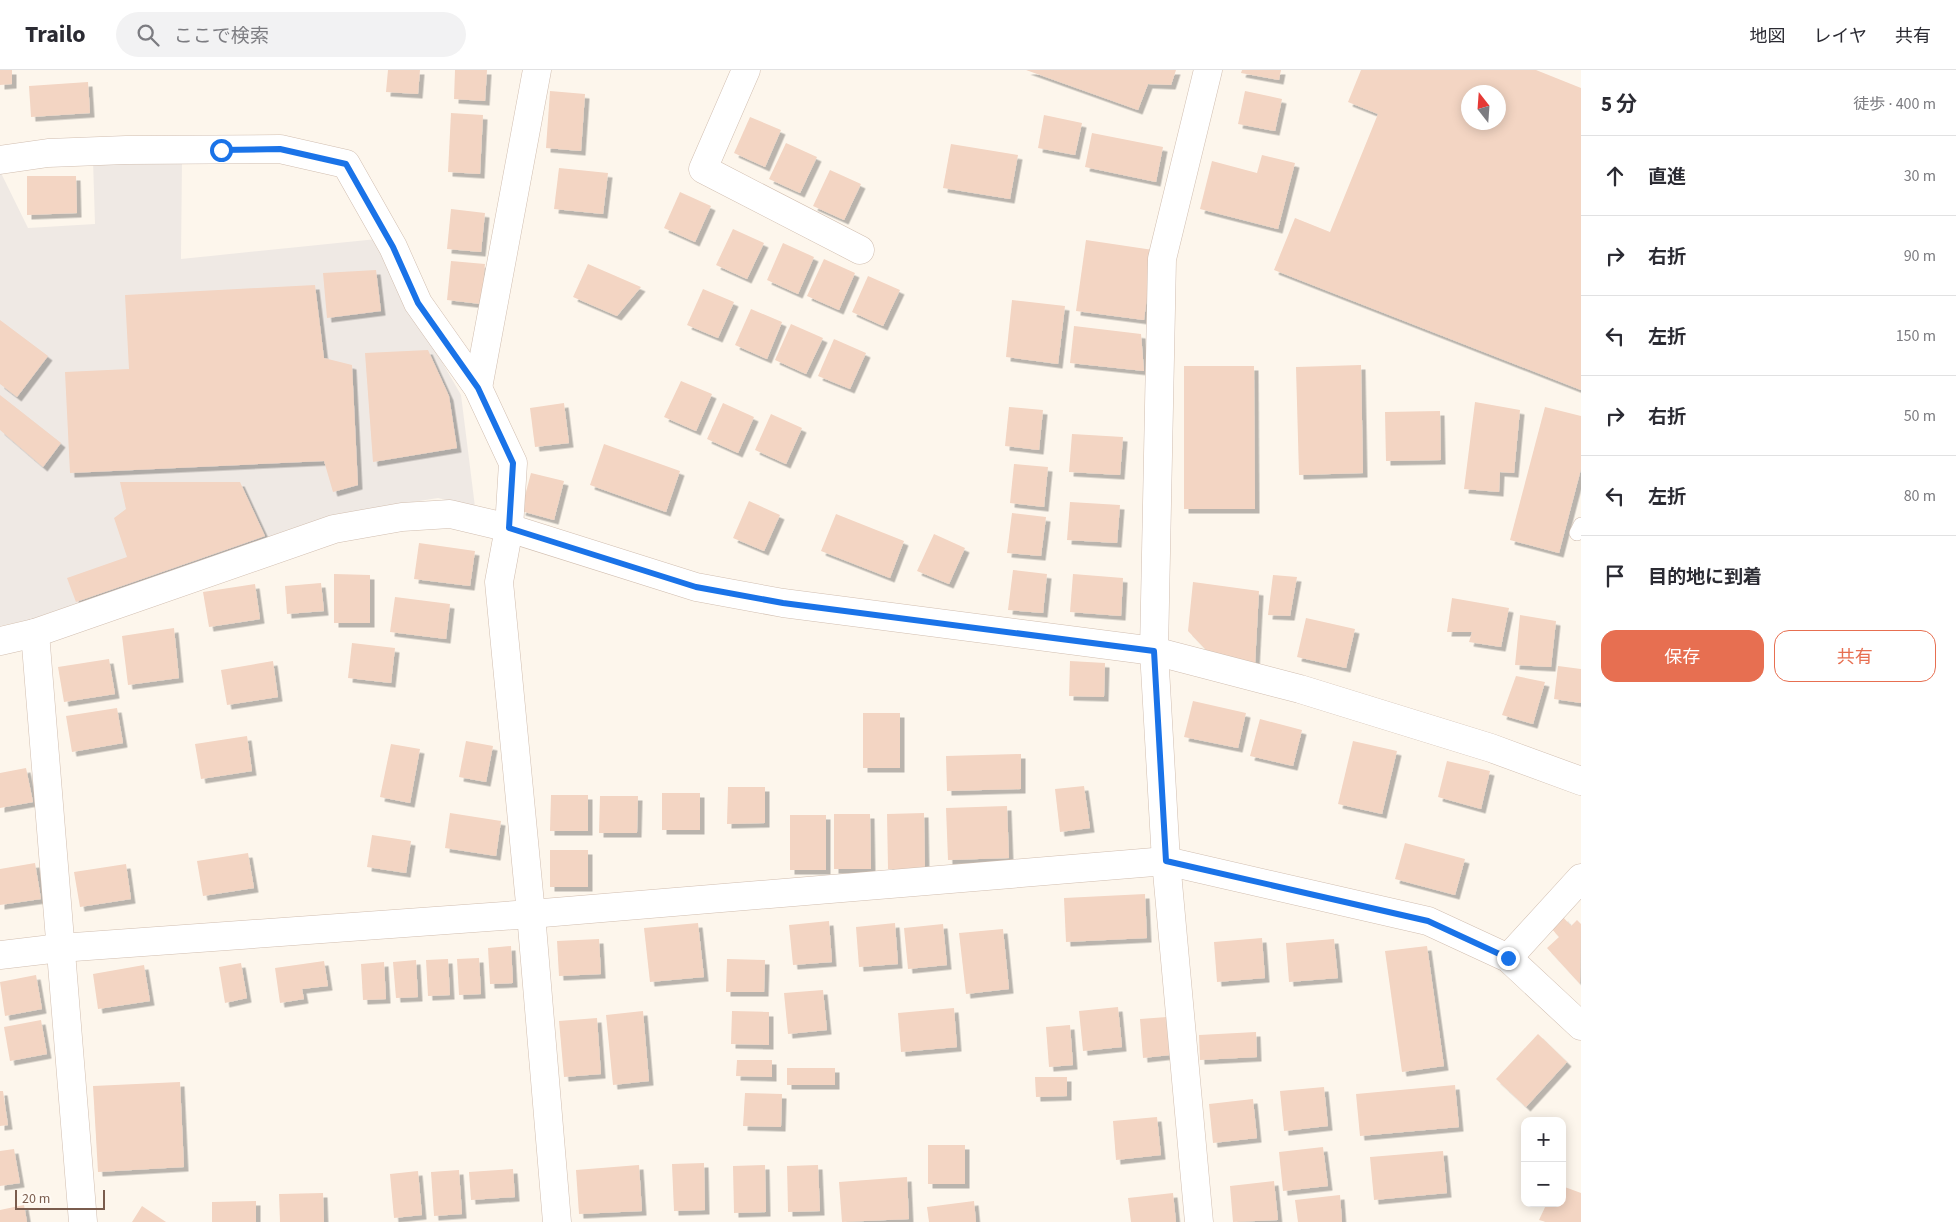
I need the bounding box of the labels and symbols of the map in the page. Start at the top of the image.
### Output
north arrow [1461,85,1506,130]
route start [210,139,233,162]
route end [1497,947,1520,970]
scale bar [15,1187,105,1210]

